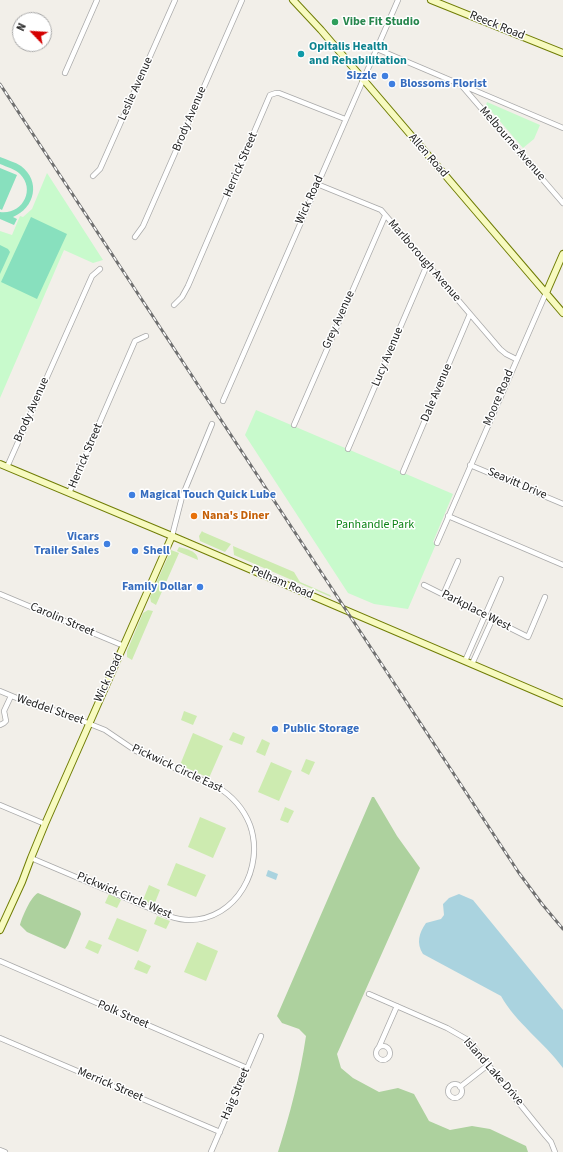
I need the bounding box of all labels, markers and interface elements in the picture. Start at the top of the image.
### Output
street label: Reeck Road [467,8,527,44]
north arrow [12,12,52,52]
place label: Vibe Fit Studio [343,15,420,29]
marker: Vibe Fit Studio [330,17,340,27]
text: N [13,21,30,34]
place label: Opitalis Health and Rehabilitation [309,40,407,68]
marker: Opitalis Health and Rehabilitation [296,49,306,59]
street label: Leslie Avenue [116,55,156,123]
place label: Sizzle [346,69,377,83]
marker: Sizzle [380,71,390,81]
place label: Blossoms Florist [400,77,487,91]
marker: Blossoms Florist [387,79,397,89]
street label: Brody Avenue [170,84,210,154]
street label: Melbourne Avenue [476,104,548,184]
street label: Herrick Street [221,130,261,200]
street label: Allen Road [405,131,451,181]
street label: Wick Road [293,173,327,227]
street label: Marlborough Avenue [384,217,464,305]
street label: Grey Avenue [320,289,358,351]
street label: Lucy Avenue [369,325,407,389]
street label: Dale Avenue [418,362,456,424]
street label: Moore Road [481,368,517,428]
street label: Brody Avenue [11,375,53,445]
street label: Herrick Street [66,421,106,491]
street label: Seavitt Drive [485,465,549,503]
place label: Magical Touch Quick Lube [140,488,276,502]
marker: Magical Touch Quick Lube [127,490,137,500]
place label: Nana's Diner [202,509,269,523]
marker: Nana's Diner [189,511,199,521]
park label: Panhandle Park [336,518,414,532]
place label: Vicars Trailer Sales [34,530,99,558]
marker: Vicars Trailer Sales [102,539,112,549]
place label: Shell [143,544,170,558]
marker: Shell [130,546,140,556]
street label: Pelham Road [249,563,315,603]
place label: Family Dollar [122,580,192,594]
marker: Family Dollar [195,582,205,592]
street label: Parkplace West [439,587,513,635]
street label: Carolin Street [28,600,96,640]
street label: Wick Road [91,651,127,705]
street label: Weddel Street [14,692,86,728]
place label: Public Storage [283,722,359,736]
marker: Public Storage [270,724,280,734]
street label: Pickwick Circle East [129,742,225,796]
street label: Pickwick Circle West [74,870,174,922]
street label: Polk Street [95,998,151,1032]
street label: Island Lake Drive [460,1035,526,1109]
street label: Merrick Street [75,1065,145,1105]
street label: Haig Street [219,1066,253,1122]

